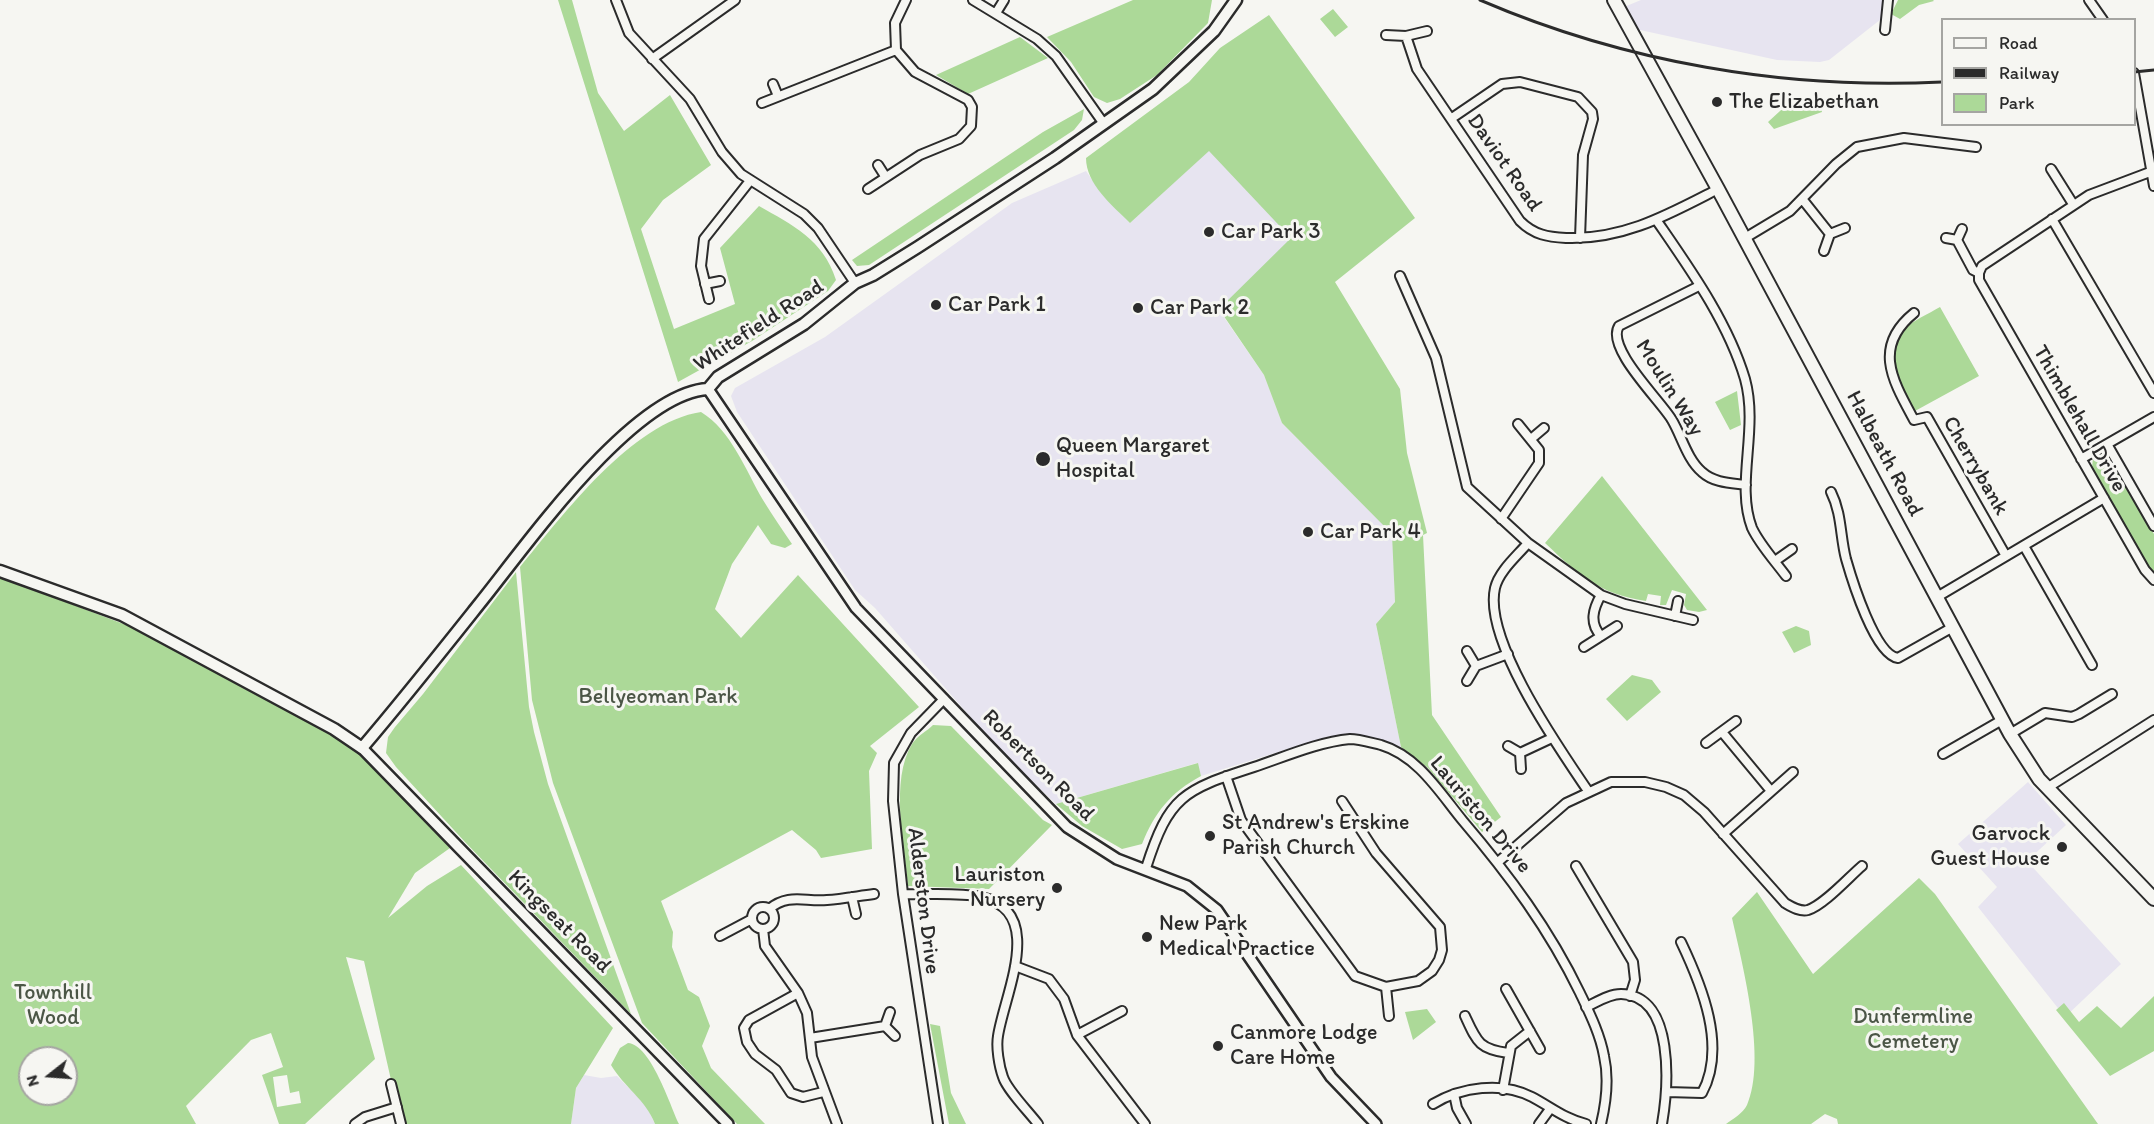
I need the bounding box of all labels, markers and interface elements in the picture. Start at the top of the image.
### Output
legend [1941,18,2136,126]
text: Road [1999,32,2038,54]
text: Railway [1999,62,2059,84]
place label: The Elizabethan [1729,89,1879,115]
text: Park [1999,92,2034,114]
marker: The Elizabethan [1710,95,1724,109]
street label: Daviot Road [1461,109,1547,217]
place label: Car Park 3 [1221,219,1321,245]
marker: Car Park 3 [1202,225,1216,239]
street label: Whitefield Road [689,274,829,378]
place label: Car Park 1 [948,292,1046,318]
place label: Car Park 2 [1150,295,1249,321]
marker: Car Park 1 [929,298,943,312]
marker: Car Park 2 [1131,301,1145,315]
street label: Moulin Way [1629,335,1709,441]
street label: Thimblehall Drive [2026,341,2132,497]
street label: Halbeath Road [1840,387,1928,521]
street label: Cherrybank [1936,412,2014,520]
place label: Queen Margaret Hospital [1056,433,1210,484]
marker: Queen Margaret Hospital [1034,450,1052,468]
place label: Car Park 4 [1320,519,1421,545]
marker: Car Park 4 [1301,525,1315,539]
park label: Bellyeoman Park [578,684,738,710]
street label: Robertson Road [976,704,1100,828]
street label: Lauriston Drive [1423,751,1537,879]
place label: St Andrew's Erskine Parish Church [1222,810,1409,861]
place label: Garvock Guest House [1930,821,2050,872]
street label: Alderston Drive [901,826,945,976]
marker: St Andrew's Erskine Parish Church [1203,829,1217,843]
marker: Garvock Guest House [2055,840,2069,854]
place label: Lauriston Nursery [954,862,1045,914]
street label: Kingseat Road [502,865,616,979]
marker: Lauriston Nursery [1050,881,1064,895]
place label: New Park Medical Practice [1159,911,1315,962]
marker: New Park Medical Practice [1140,930,1154,944]
park label: Townhill Wood [14,980,92,1032]
park label: Dunfermline Cemetery [1853,1004,1973,1056]
place label: Canmore Lodge Care Home [1230,1020,1377,1072]
marker: Canmore Lodge Care Home [1211,1039,1225,1053]
north arrow [18,1046,78,1106]
text: N [22,1073,43,1089]

